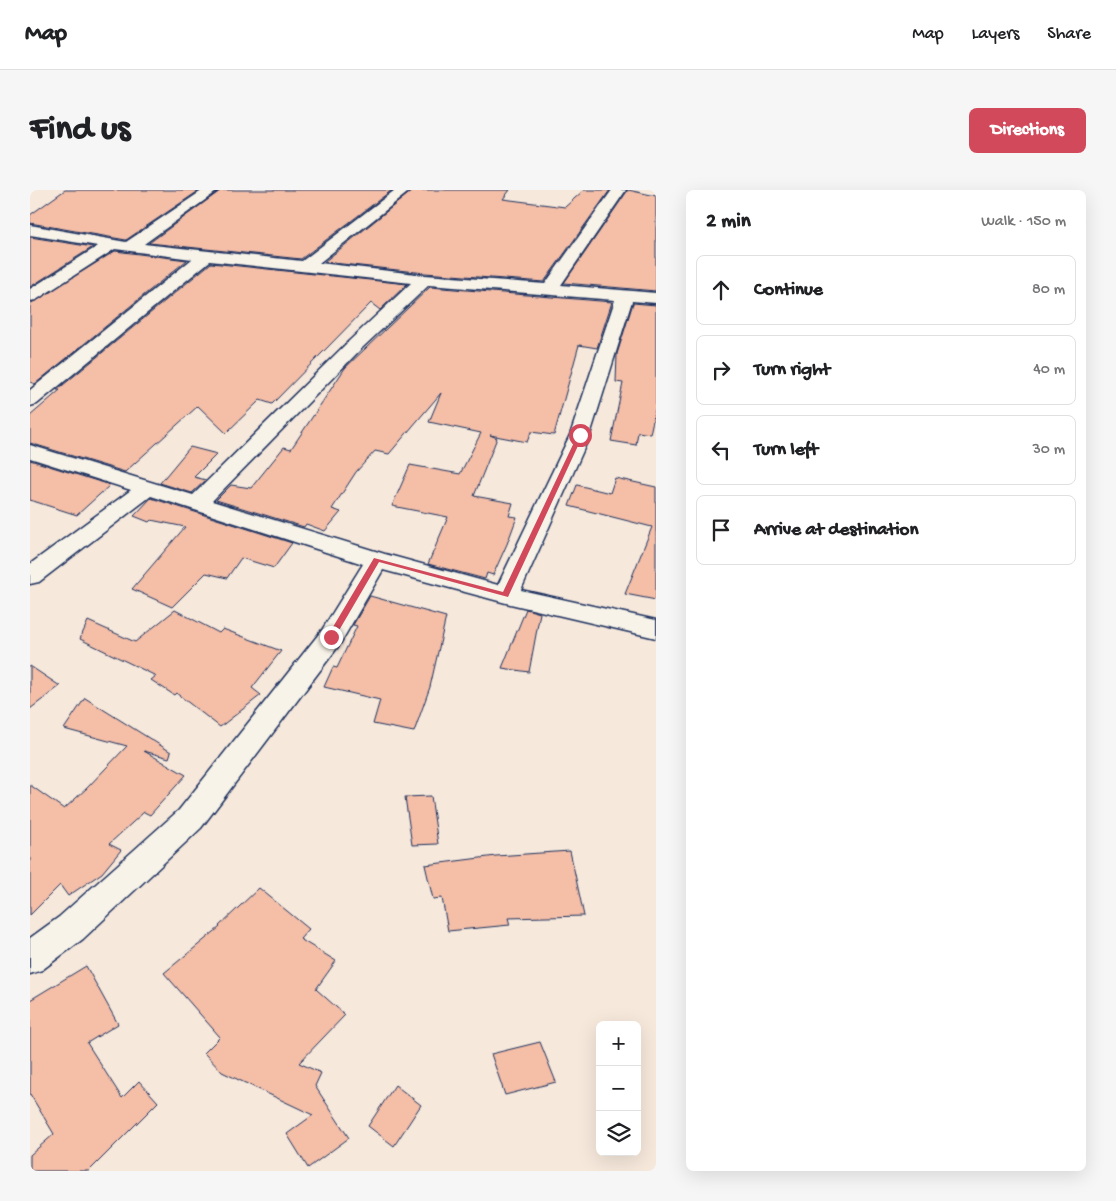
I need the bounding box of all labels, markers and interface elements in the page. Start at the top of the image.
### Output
text: Map [25,20,67,49]
text: Map [912,24,944,45]
text: Layers [972,24,1019,45]
text: Share [1047,24,1091,45]
button: Directions [969,108,1086,153]
text: Find us [30,110,130,151]
text: 2 min [706,210,751,235]
text: Walk · 150 m [981,213,1066,232]
icon: ahead [707,276,735,304]
text: Continue [754,279,823,302]
text: 80 m [1032,281,1065,300]
icon: right [707,356,735,384]
text: Turn right [754,359,830,382]
text: 40 m [1033,361,1065,380]
route start [569,424,592,447]
icon: left [707,436,735,464]
text: Turn left [754,439,818,462]
text: 30 m [1032,441,1065,460]
icon: arrive [707,516,735,544]
text: Arrive at destination [754,519,918,542]
route end [320,626,343,649]
map controls [596,1021,641,1156]
button: + [596,1021,641,1066]
button: − [596,1066,641,1111]
button: layers [596,1111,641,1156]

